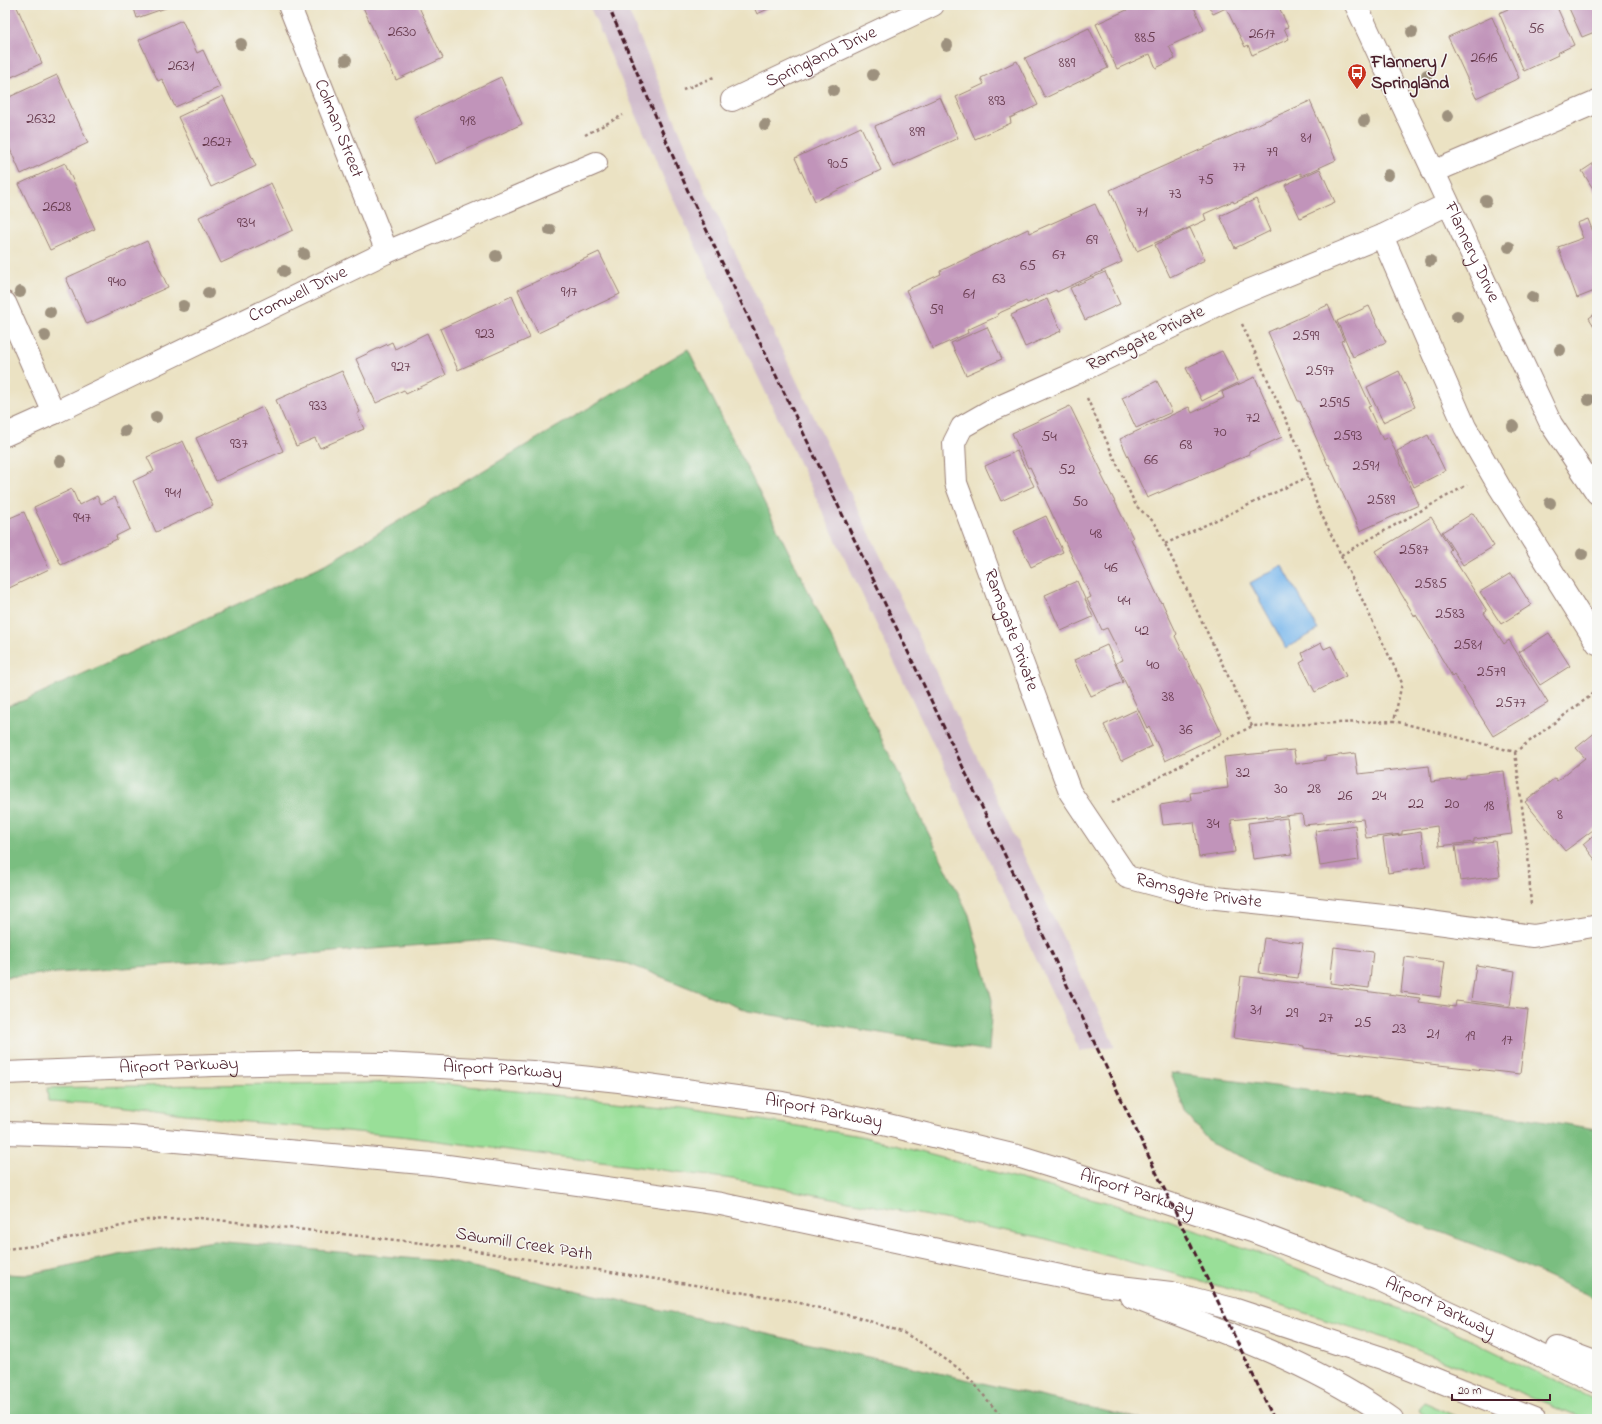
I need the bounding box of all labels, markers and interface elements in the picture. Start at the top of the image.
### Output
house number: 56 [1528,17,1544,41]
house number: 2630 [388,20,416,44]
street label: Springland Drive [762,20,882,95]
house number: 2617 [1249,22,1276,46]
house number: 885 [1134,26,1156,50]
house number: 2616 [1470,46,1498,70]
place label: Flannery / Springland [1370,50,1450,98]
house number: 889 [1059,51,1076,75]
house number: 2631 [168,54,194,78]
bus stop icon: Flannery / Springland [1346,62,1368,90]
street label: Colman Street [307,75,369,182]
house number: 893 [988,89,1006,113]
house number: 2632 [26,107,56,131]
house number: 918 [460,109,476,133]
house number: 899 [909,120,925,144]
house number: 81 [1300,126,1312,150]
house number: 2627 [202,130,232,154]
house number: 79 [1266,140,1278,164]
house number: 905 [828,152,848,176]
house number: 77 [1232,155,1246,179]
house number: 75 [1198,168,1214,192]
house number: 73 [1168,182,1182,206]
house number: 2628 [43,195,71,219]
street label: Flannery Drive [1436,197,1506,308]
house number: 71 [1136,200,1148,224]
house number: 934 [237,211,255,235]
house number: 69 [1086,228,1098,252]
house number: 67 [1052,243,1066,267]
house number: 65 [1020,254,1036,278]
street label: Cromwell Drive [244,260,353,330]
house number: 63 [992,267,1006,291]
house number: 940 [108,270,126,294]
house number: 917 [561,280,578,304]
house number: 61 [963,282,975,306]
house number: 59 [929,298,943,322]
street label: Ramsgate Private [1083,299,1211,380]
house number: 923 [475,322,495,346]
house number: 2599 [1293,324,1320,348]
house number: 927 [391,355,411,379]
house number: 2597 [1306,359,1335,383]
house number: 2595 [1319,391,1351,415]
house number: 933 [309,394,327,418]
house number: 72 [1246,406,1260,430]
house number: 70 [1213,420,1227,444]
house number: 2593 [1334,424,1362,448]
house number: 54 [1041,425,1057,449]
house number: 937 [230,432,248,456]
house number: 68 [1179,433,1193,457]
house number: 66 [1144,448,1158,472]
house number: 2591 [1352,454,1380,478]
house number: 52 [1058,458,1076,482]
house number: 941 [165,481,181,505]
house number: 2589 [1367,488,1395,512]
house number: 50 [1072,490,1088,514]
house number: 947 [73,506,91,530]
house number: 48 [1090,522,1102,546]
house number: 2587 [1399,538,1429,562]
house number: 46 [1104,556,1118,580]
street label: Ramsgate Private [976,566,1045,696]
house number: 2585 [1415,572,1447,596]
house number: 44 [1117,589,1131,613]
house number: 2583 [1435,602,1465,626]
house number: 42 [1135,619,1149,643]
house number: 2581 [1454,633,1482,657]
house number: 40 [1146,653,1160,677]
house number: 2579 [1477,660,1505,684]
house number: 38 [1162,685,1174,709]
house number: 2577 [1496,691,1527,715]
house number: 36 [1179,718,1193,742]
house number: 32 [1236,761,1250,785]
house number: 30 [1274,777,1288,801]
house number: 28 [1307,777,1321,801]
house number: 26 [1338,784,1353,808]
house number: 24 [1372,784,1387,808]
house number: 22 [1408,792,1424,816]
house number: 20 [1445,792,1460,816]
house number: 18 [1483,794,1495,818]
house number: 8 [1557,803,1563,827]
house number: 34 [1206,812,1220,836]
street label: Ramsgate Private [1132,867,1264,916]
house number: 31 [1250,998,1262,1022]
house number: 29 [1286,1001,1299,1025]
house number: 27 [1319,1006,1334,1030]
house number: 25 [1354,1011,1372,1035]
house number: 23 [1392,1017,1406,1041]
house number: 21 [1426,1022,1440,1046]
house number: 19 [1465,1024,1475,1048]
house number: 17 [1501,1028,1513,1052]
street label: Airport Parkway [119,1051,239,1082]
street label: Airport Parkway [442,1054,563,1088]
street label: Airport Parkway [763,1088,885,1136]
street label: Airport Parkway [1076,1163,1198,1224]
street label: Sawmill Creek Path [454,1221,594,1269]
street label: Airport Parkway [1380,1271,1499,1345]
scale bar [1452,1376,1550,1402]
text: 20 m [1458,1382,1481,1400]

